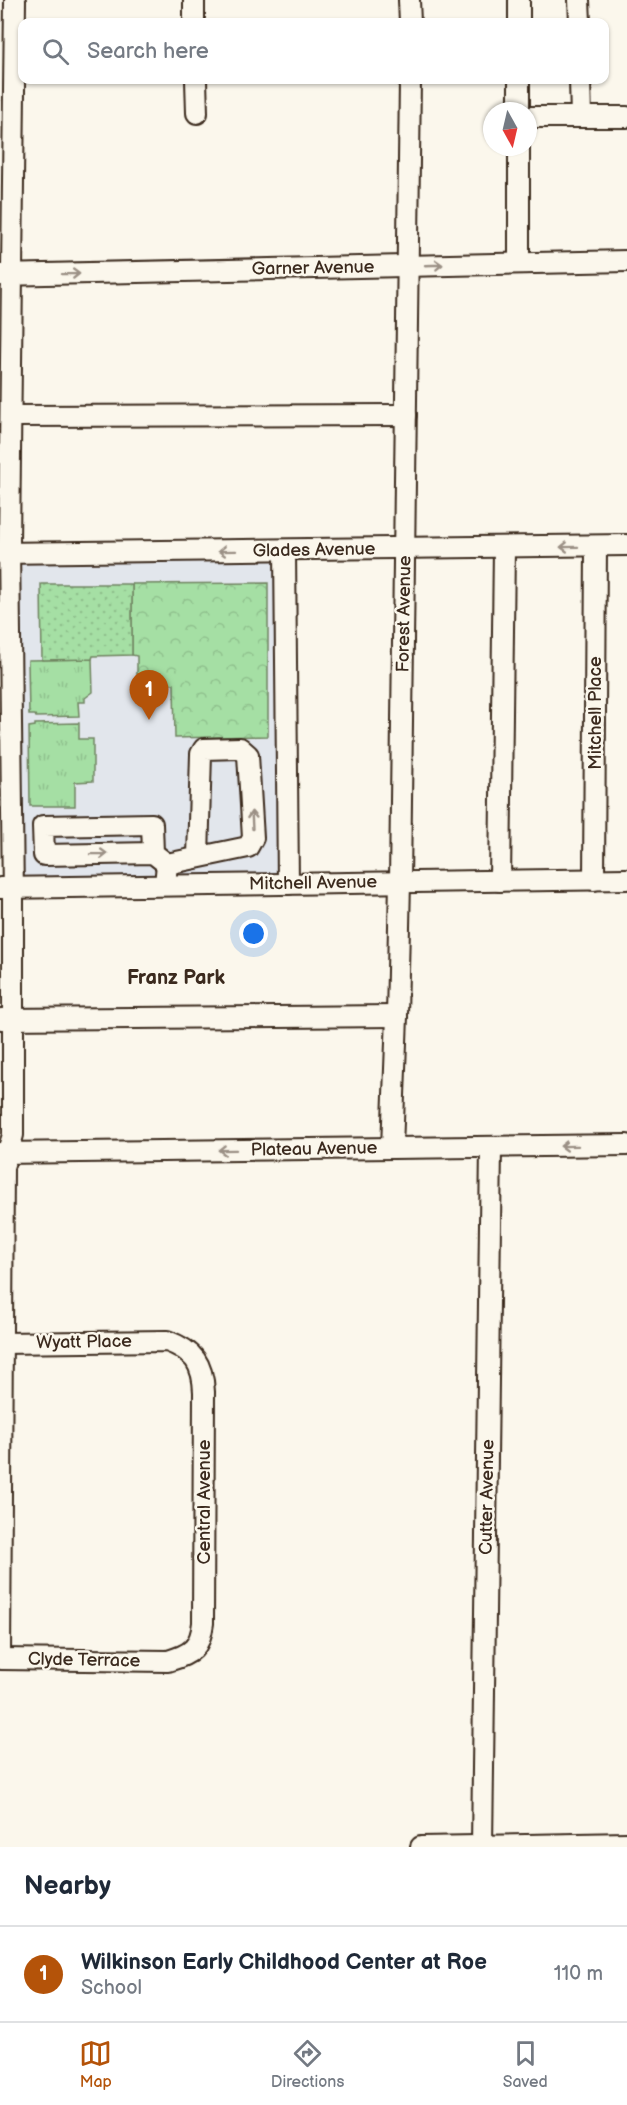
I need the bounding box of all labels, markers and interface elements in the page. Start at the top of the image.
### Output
search box [18,18,609,84]
icon: search [39,35,72,68]
text: Search here [87,38,209,65]
north arrow [483,102,537,156]
street label: Garner Avenue [251,256,375,280]
one-way arrow [423,259,443,271]
one-way arrow [60,268,80,279]
street label: Glades Avenue [252,538,376,562]
one-way arrow [559,541,579,552]
one-way arrow [217,545,237,556]
street label: Forest Avenue [392,555,416,673]
street label: Mitchell Place [585,656,606,770]
pin: 1 [130,670,168,720]
one-way arrow [246,810,257,830]
one-way arrow [88,848,108,859]
street label: Mitchell Avenue [249,871,378,895]
your location [239,919,268,948]
district label: Franz Park [127,966,225,990]
street label: Plateau Avenue [251,1137,378,1161]
one-way arrow [559,1140,579,1152]
one-way arrow [217,1144,237,1156]
street label: Wyatt Place [36,1331,132,1353]
street label: Central Avenue [194,1439,215,1564]
street label: Cutter Avenue [475,1439,499,1555]
street label: Clyde Terrace [28,1649,141,1671]
text: Nearby [24,1871,111,1902]
text: Wilkinson Early Childhood Center at Roe [81,1949,487,1976]
text: 1 [39,1962,48,1986]
text: 110 m [554,1962,603,1986]
text: School [81,1976,142,2000]
tab: Map [79,2037,112,2092]
tab: Directions [271,2037,344,2092]
tab: Saved [503,2037,548,2092]

